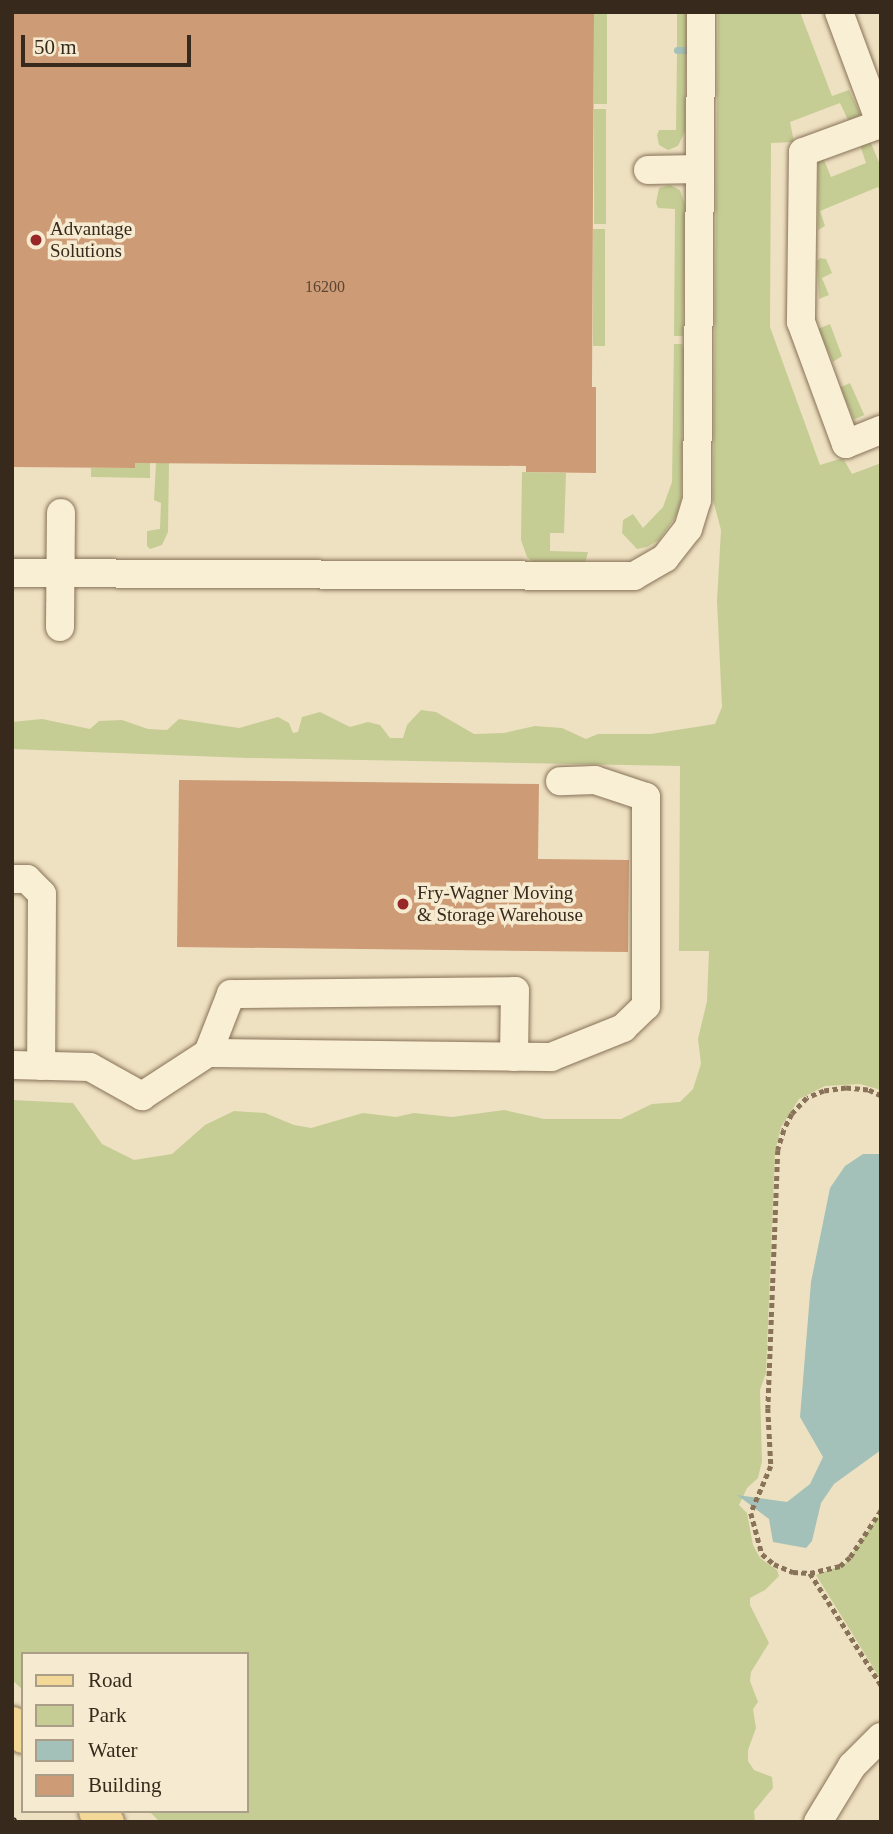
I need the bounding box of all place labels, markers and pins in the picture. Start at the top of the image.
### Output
place label: Advantage Solutions [50,218,132,262]
marker: Advantage Solutions [28,232,44,248]
place label: Fry-Wagner Moving & Storage Warehouse [417,882,583,926]
marker: Fry-Wagner Moving & Storage Warehouse [395,896,411,912]

